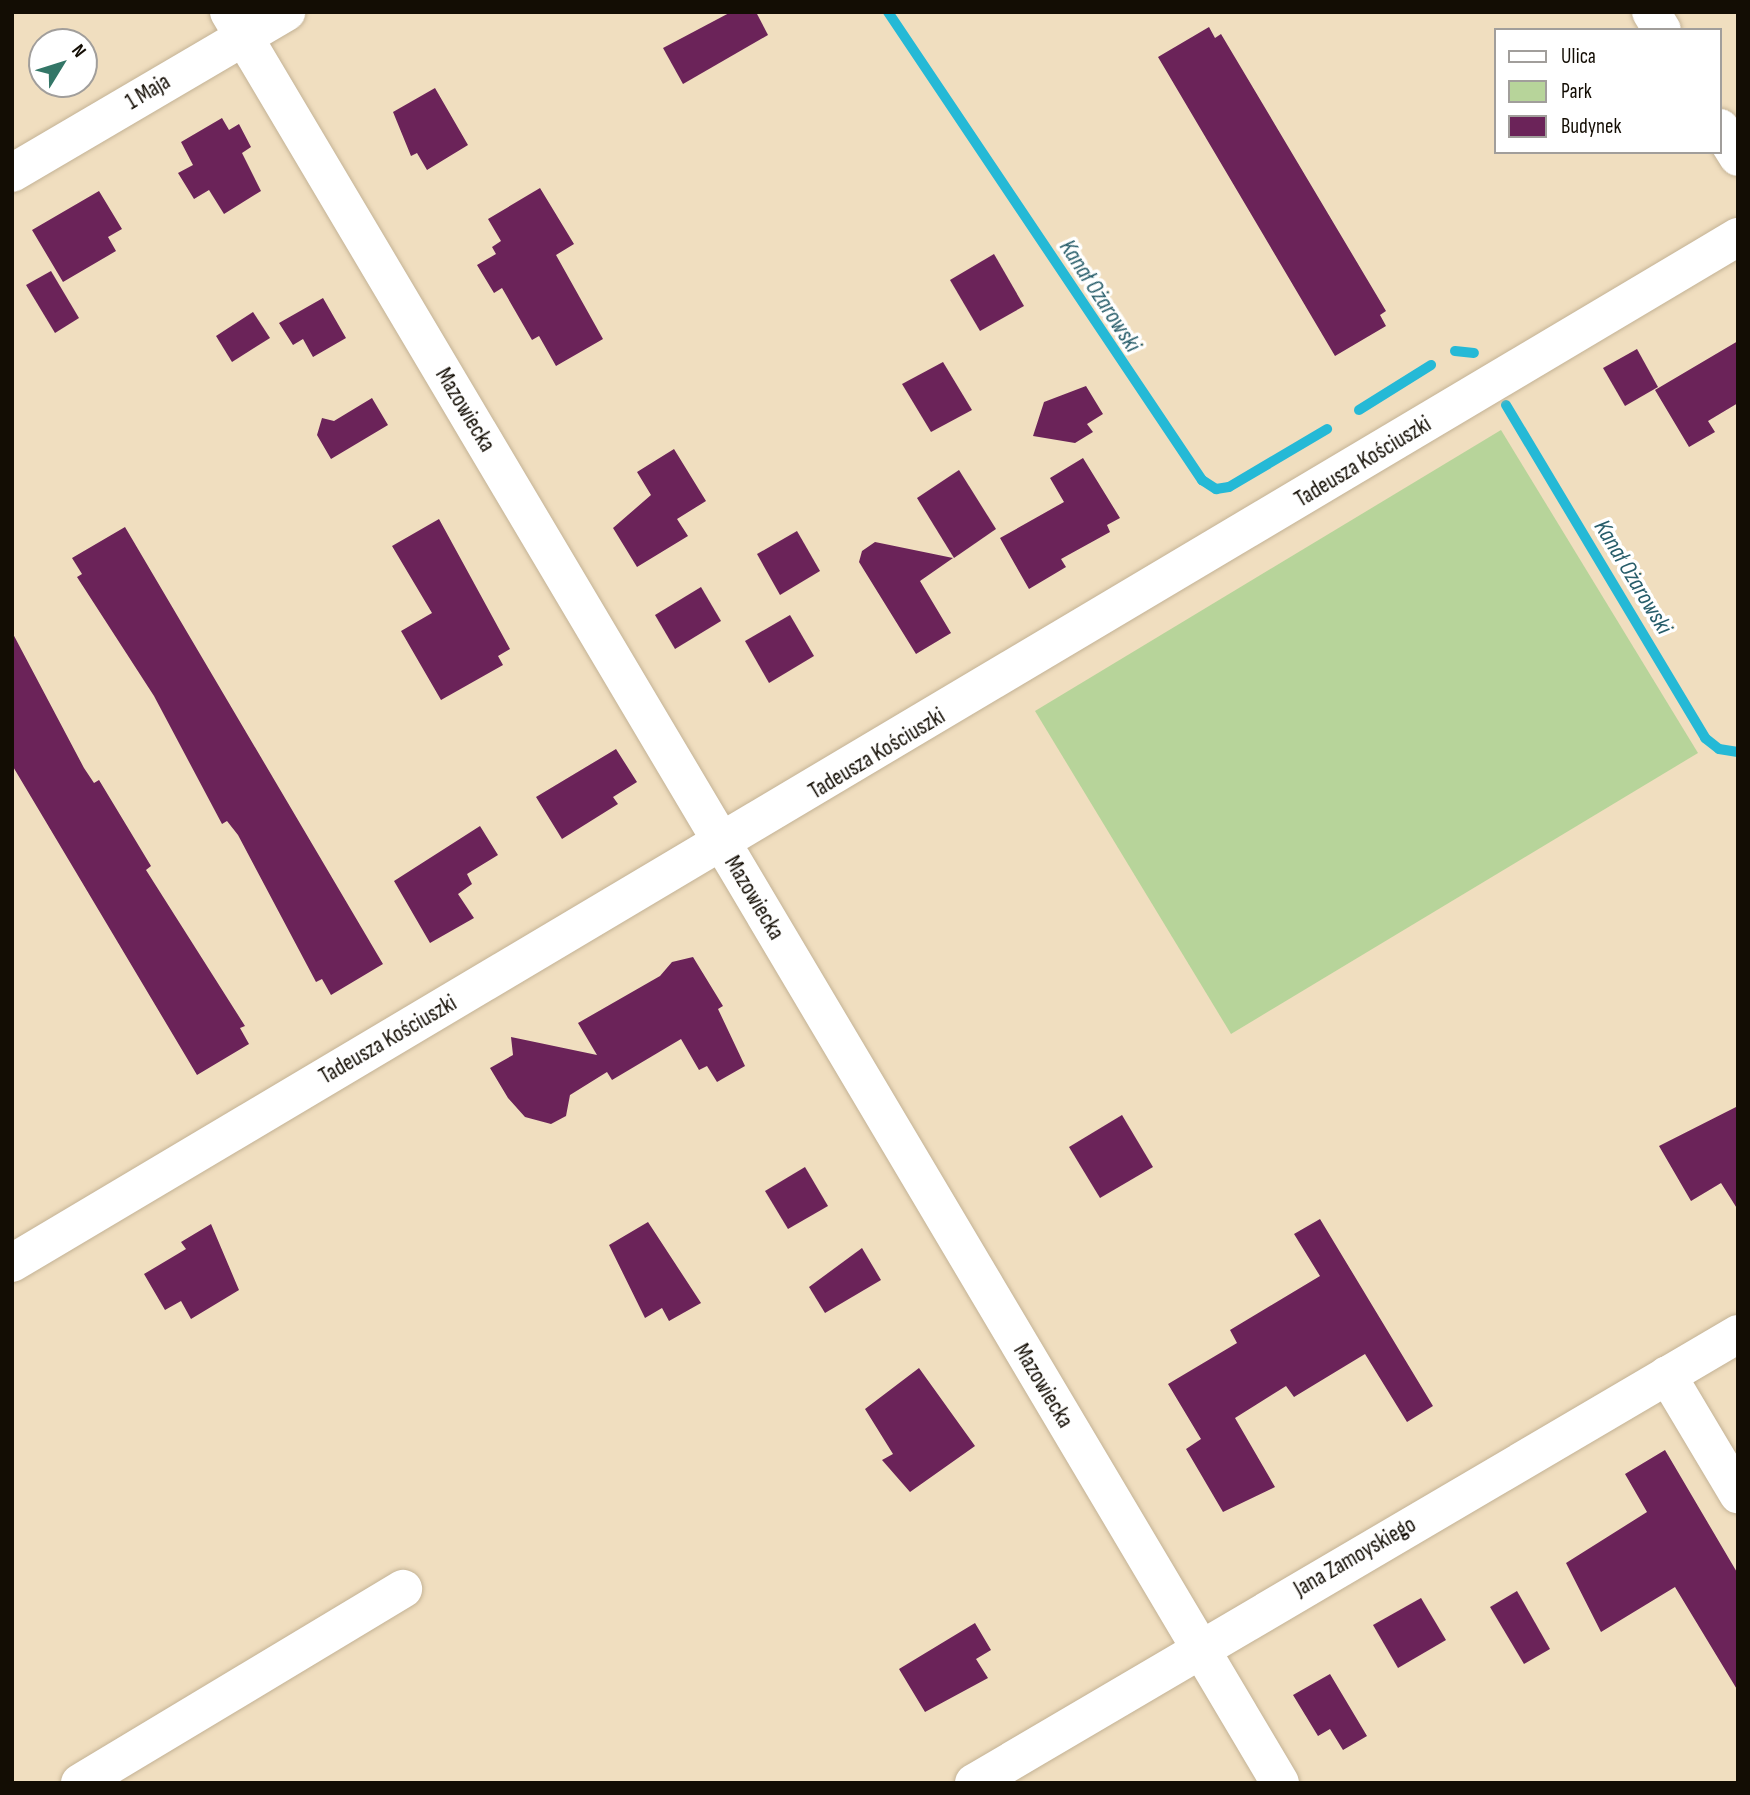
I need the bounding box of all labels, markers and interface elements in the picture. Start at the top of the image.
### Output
north arrow [28,28,98,98]
legend [1494,28,1722,154]
text: N [66,40,91,62]
text: Ulica [1561,44,1596,69]
street label: 1 Maja [121,68,175,116]
text: Park [1561,79,1592,104]
text: Budynek [1561,114,1621,139]
water label: Kanał Ożarowski [1053,234,1147,358]
street label: Mazowiecka [429,363,501,457]
street label: Tadeusza Kościuszki [1290,411,1436,513]
water label: Kanał Ożarowski [1588,515,1678,639]
street label: Tadeusza Kościuszki [804,703,950,805]
street label: Mazowiecka [718,851,790,945]
street label: Tadeusza Kościuszki [314,990,462,1090]
street label: Mazowiecka [1007,1339,1079,1433]
street label: Jana Zamoyskiego [1289,1511,1421,1603]

